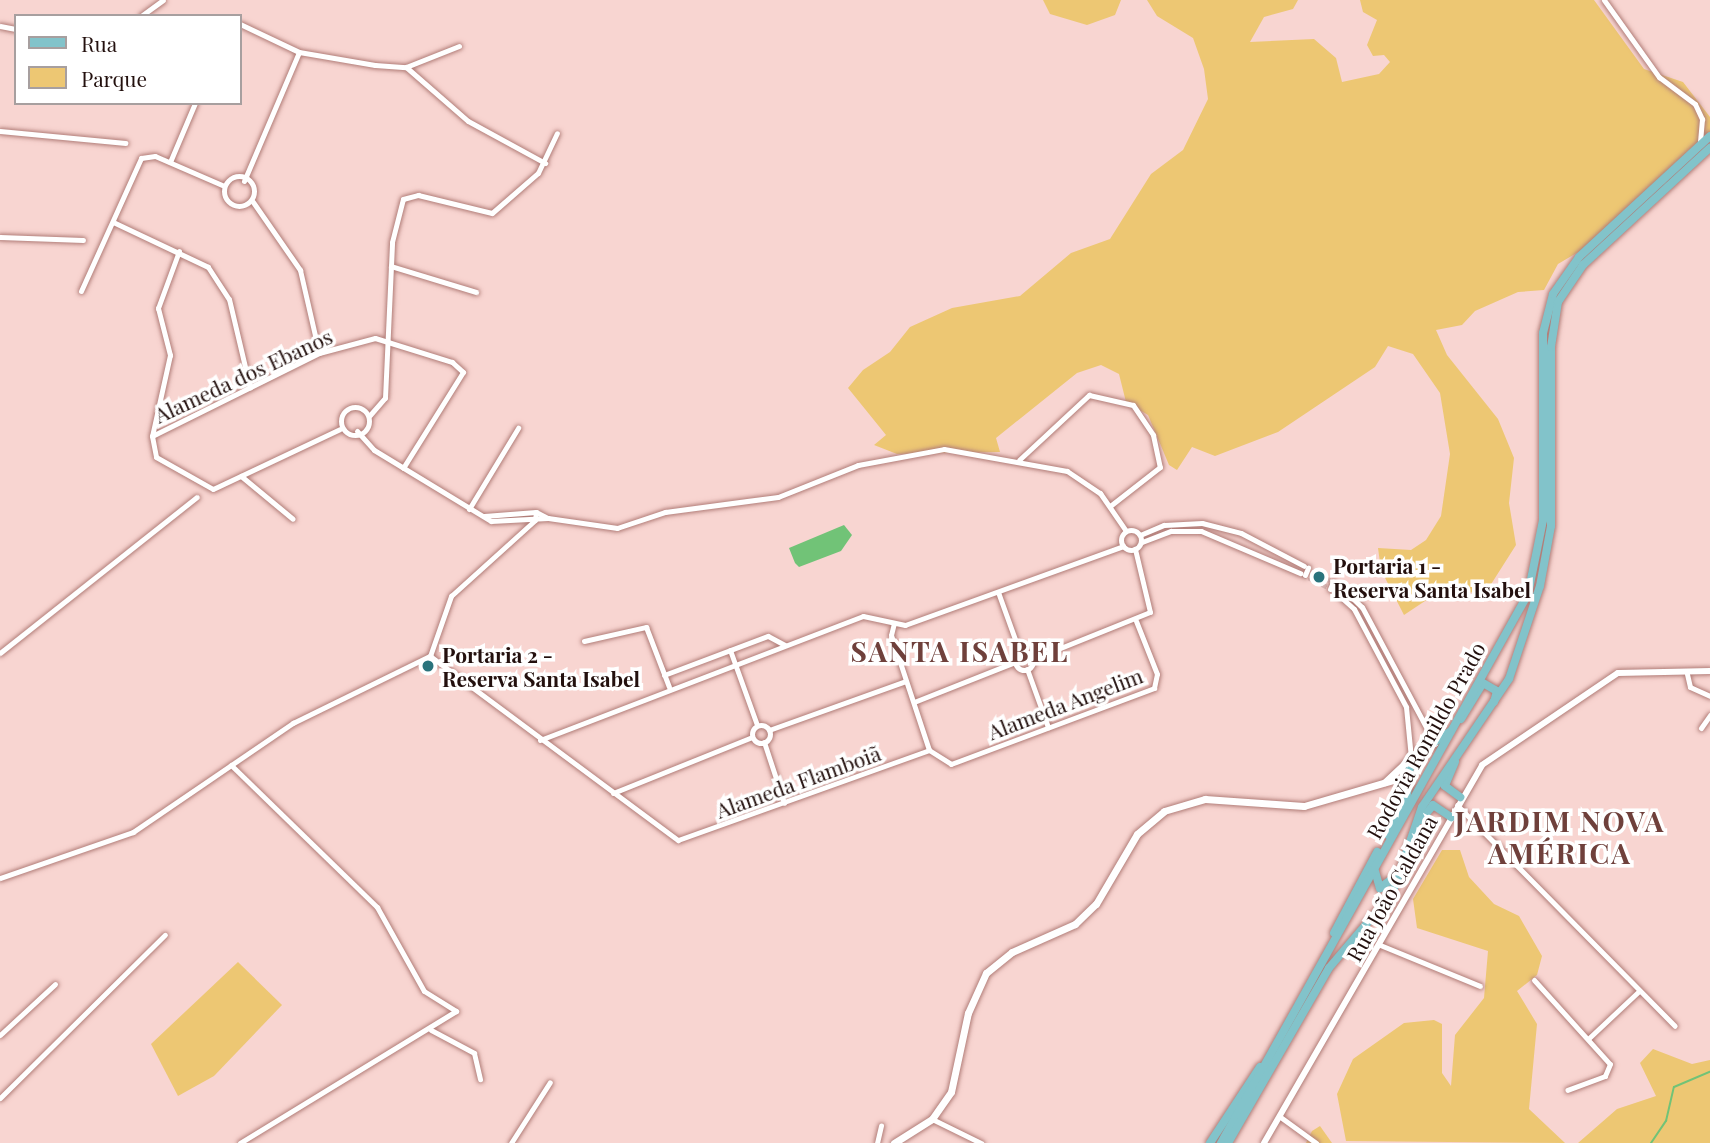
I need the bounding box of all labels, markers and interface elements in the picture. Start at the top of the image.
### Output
legend [14,14,242,105]
text: Rua [81,29,117,57]
text: Parque [81,64,147,92]
street label: Alameda dos Ebanos [150,323,336,427]
place label: Portaria 1 - Reserva Santa Isabel [1333,552,1531,602]
marker: Portaria 1 - Reserva Santa Isabel [1311,569,1327,585]
district label: SANTA ISABEL [852,634,1068,668]
street label: Rodovia Romildo Prado [1360,637,1490,843]
place label: Portaria 2 - Reserva Santa Isabel [442,641,640,691]
marker: Portaria 2 - Reserva Santa Isabel [420,658,436,674]
street label: Alameda Angelim [984,662,1146,744]
street label: Alameda Flamboiã [712,739,884,823]
district label: JARDIM NOVA AMÉRICA [1456,804,1664,870]
street label: Rua João Caldana [1340,811,1442,965]

